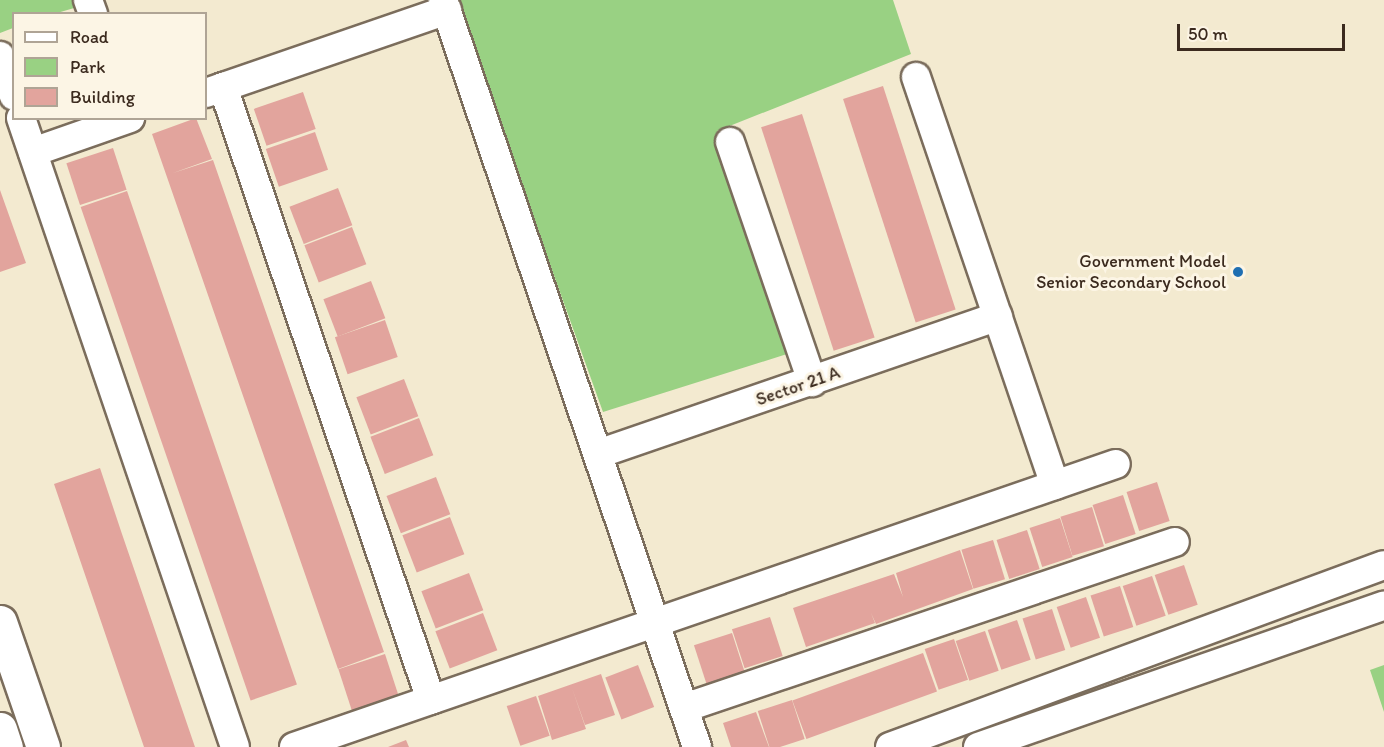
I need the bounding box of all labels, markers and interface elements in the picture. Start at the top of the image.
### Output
legend [12,12,207,120]
scale bar [1180,12,1348,50]
text: 50 m [1188,23,1228,45]
text: Road [70,26,109,48]
text: Park [70,56,105,78]
text: Building [70,86,135,108]
place label: Government Model Senior Secondary School [1037,251,1226,294]
marker: Government Model Senior Secondary School [1231,265,1245,279]
street label: Sector 21 A [753,362,843,410]

